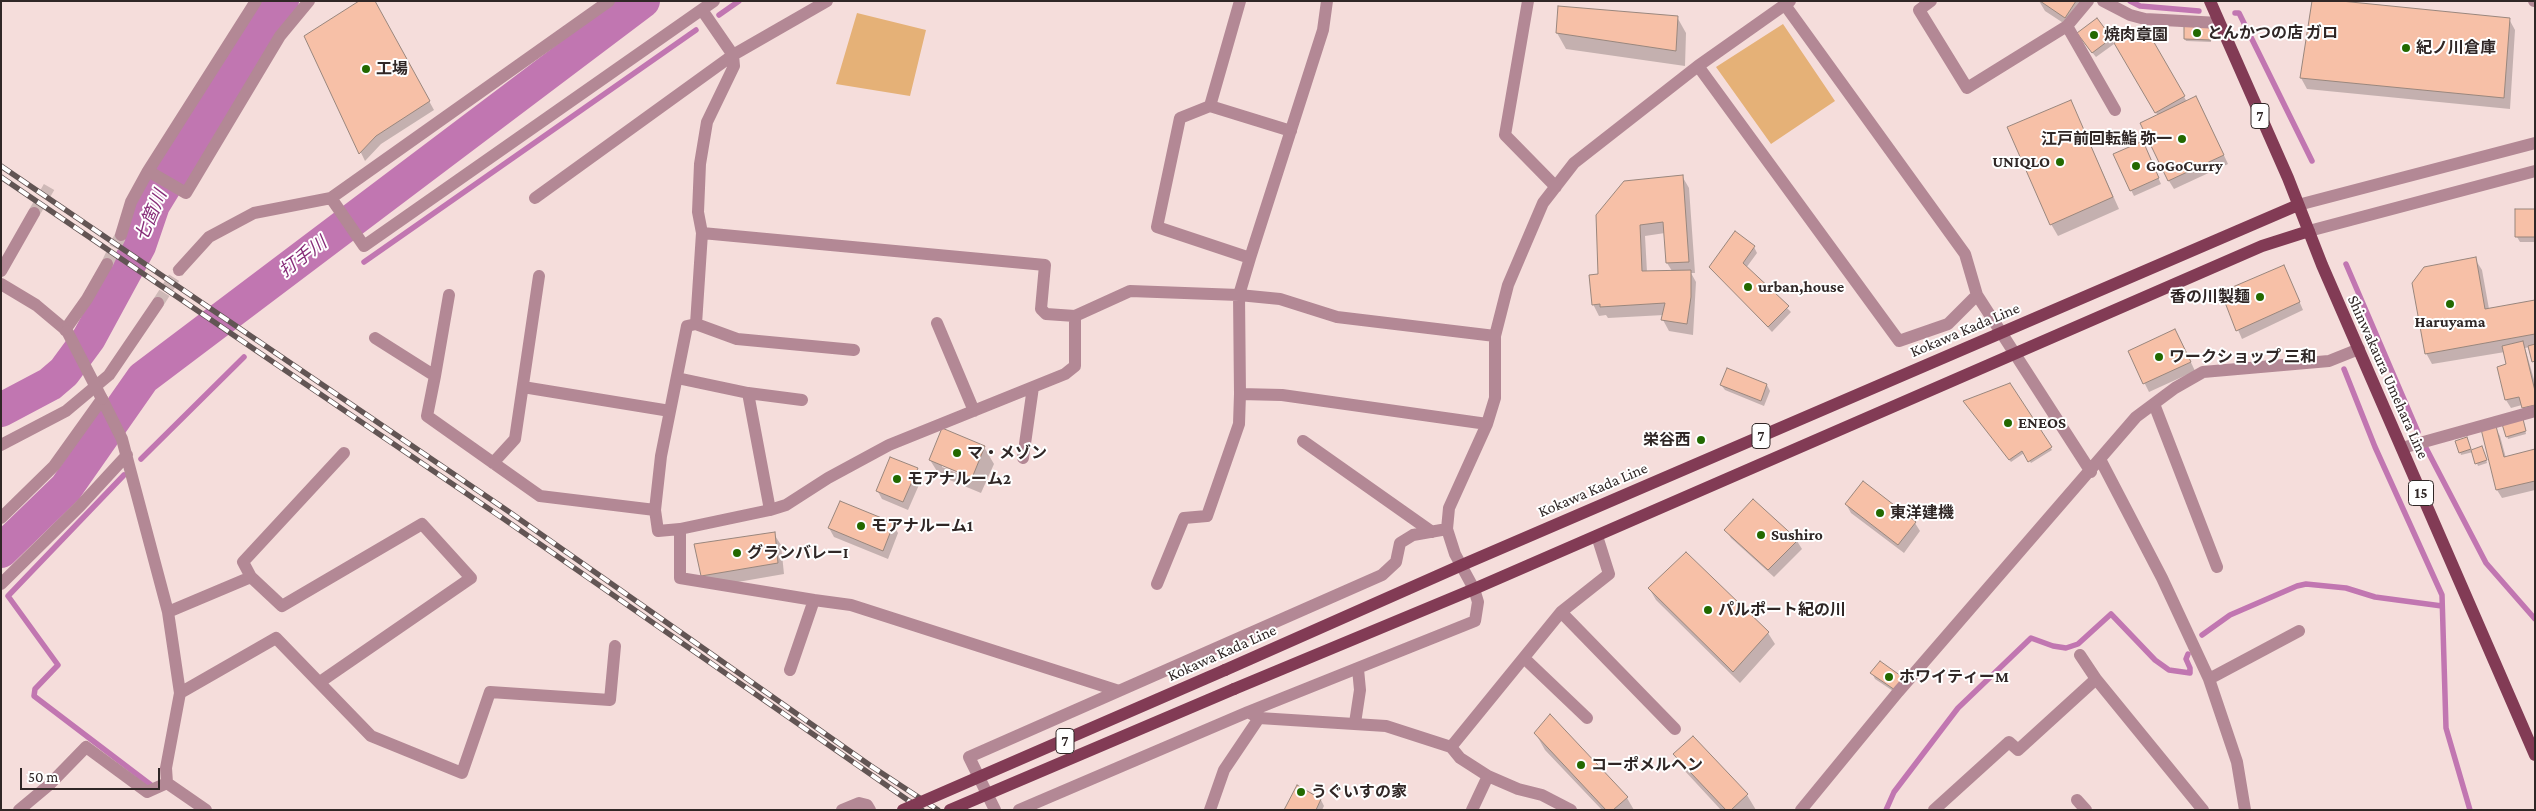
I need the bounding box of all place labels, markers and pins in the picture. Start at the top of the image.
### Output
place label: とんかつの店 ガロ [2207,23,2338,43]
place label: 焼肉章園 [2104,25,2168,45]
marker: とんかつの店 ガロ [2191,27,2203,39]
marker: 焼肉章園 [2088,29,2100,41]
place label: 紀ノ川倉庫 [2416,38,2496,58]
marker: 紀ノ川倉庫 [2400,42,2412,54]
place label: 工場 [376,59,408,79]
marker: 工場 [360,63,372,75]
place label: 江戸前回転鮨 弥一 [2041,129,2172,149]
marker: 江戸前回転鮨 弥一 [2176,133,2188,145]
place label: UNIQLO [1992,152,2050,172]
marker: UNIQLO [2054,156,2066,168]
place label: GoGoCurry [2146,156,2223,176]
marker: GoGoCurry [2130,160,2142,172]
place label: urban,house [1758,277,1844,297]
marker: urban,house [1742,281,1754,293]
place label: 香の川製麺 [2170,287,2250,307]
marker: 香の川製麺 [2254,291,2266,303]
marker: Haruyama [2444,298,2456,310]
place label: Haruyama [2415,312,2485,332]
place label: ワークショップ 三和 [2169,347,2316,367]
marker: ワークショップ 三和 [2153,351,2165,363]
place label: ENEOS [2018,413,2066,433]
marker: ENEOS [2002,417,2014,429]
place label: 栄谷西 [1643,430,1691,450]
marker: 栄谷西 [1695,434,1707,446]
place label: マ・メゾン [967,443,1047,463]
marker: マ・メゾン [951,447,963,459]
place label: モアナルーム2 [907,469,1011,489]
marker: モアナルーム2 [891,473,903,485]
place label: 東洋建機 [1890,503,1954,523]
marker: 東洋建機 [1874,507,1886,519]
place label: モアナルーム1 [871,516,973,536]
marker: モアナルーム1 [855,520,867,532]
place label: Sushiro [1771,525,1823,545]
marker: Sushiro [1755,529,1767,541]
place label: グランバレーI [747,543,848,563]
marker: グランバレーI [731,547,743,559]
place label: パルポート紀の川 [1718,600,1846,620]
marker: パルポート紀の川 [1702,604,1714,616]
place label: ホワイティーM [1899,667,2009,687]
marker: ホワイティーM [1883,671,1895,683]
place label: コーポメルヘン [1591,755,1703,775]
marker: コーポメルヘン [1575,759,1587,771]
place label: うぐいすの家 [1311,782,1407,802]
marker: うぐいすの家 [1295,786,1307,798]

